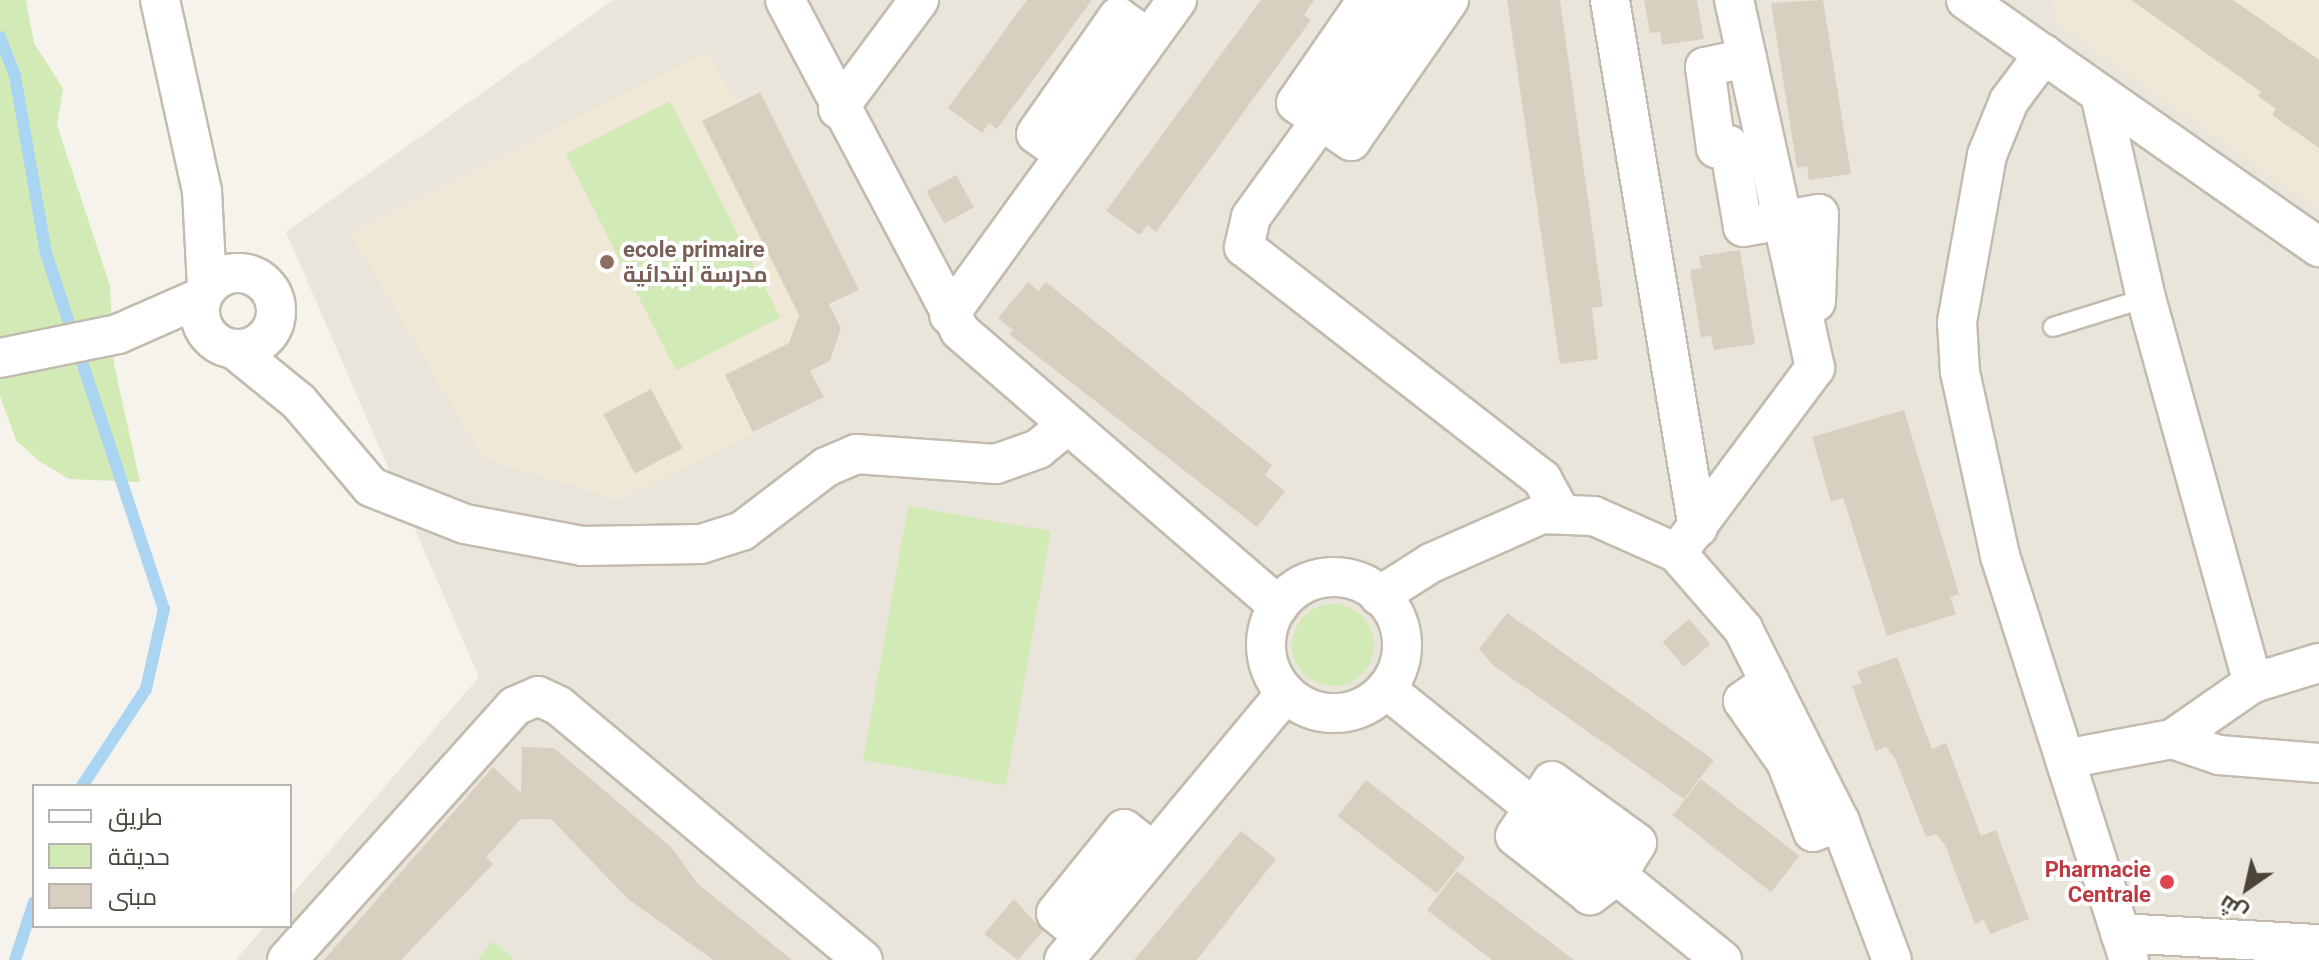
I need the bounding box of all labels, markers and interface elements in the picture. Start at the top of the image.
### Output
place label: ecole primaire مدرسة ابتدائية [623,236,767,288]
marker: ecole primaire مدرسة ابتدائية [598,253,616,271]
legend [32,784,292,928]
text: طريق [108,803,163,831]
text: حديقة [108,843,170,871]
north arrow [2207,848,2287,928]
place label: Pharmacie Centrale [2045,856,2151,908]
marker: Pharmacie Centrale [2158,873,2176,891]
text: مبنى [108,883,157,911]
text: ش [2215,890,2252,927]

